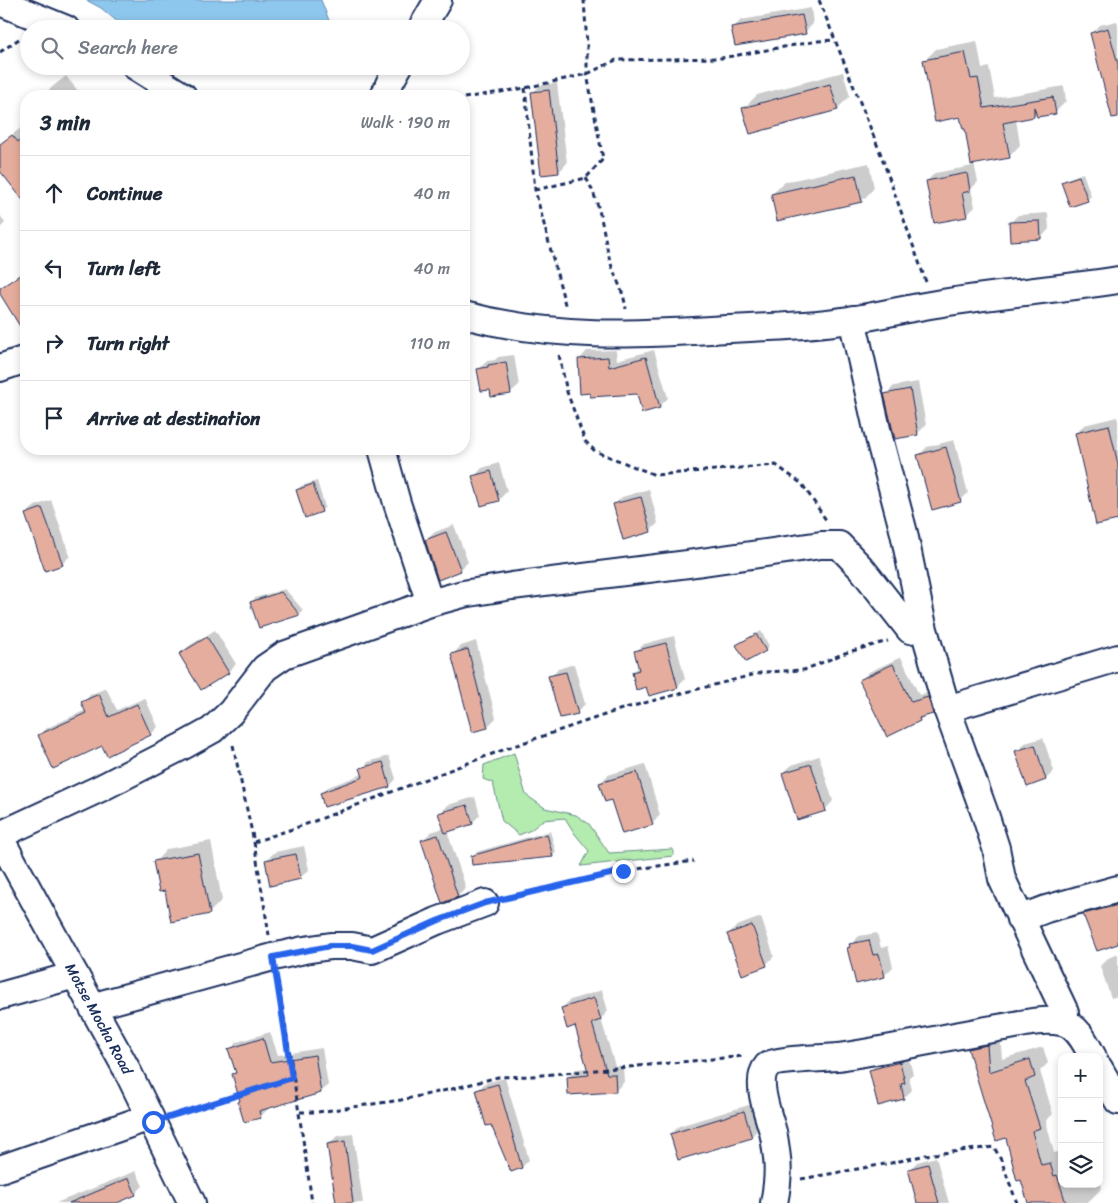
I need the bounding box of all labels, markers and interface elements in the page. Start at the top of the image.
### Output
search box [20,20,470,75]
text: Search here [78,31,178,64]
icon: search [38,34,66,62]
text: 3 min [40,104,90,142]
text: Walk · 190 m [361,108,450,137]
text: Continue [87,177,163,210]
icon: ahead [40,179,68,207]
text: 40 m [413,179,450,208]
text: Turn left [87,252,160,285]
icon: left [40,254,68,282]
text: 40 m [413,254,450,283]
text: Turn right [87,327,169,360]
icon: right [40,329,68,357]
text: 110 m [410,329,450,358]
text: Arrive at destination [87,402,260,435]
icon: arrive [40,404,68,432]
route end [612,860,635,883]
street label: Motse Mocha Road [58,958,141,1080]
map controls [1058,1053,1103,1188]
button: + [1058,1053,1103,1098]
button: − [1058,1098,1103,1143]
route start [142,1111,165,1134]
button: layers [1058,1143,1103,1188]

